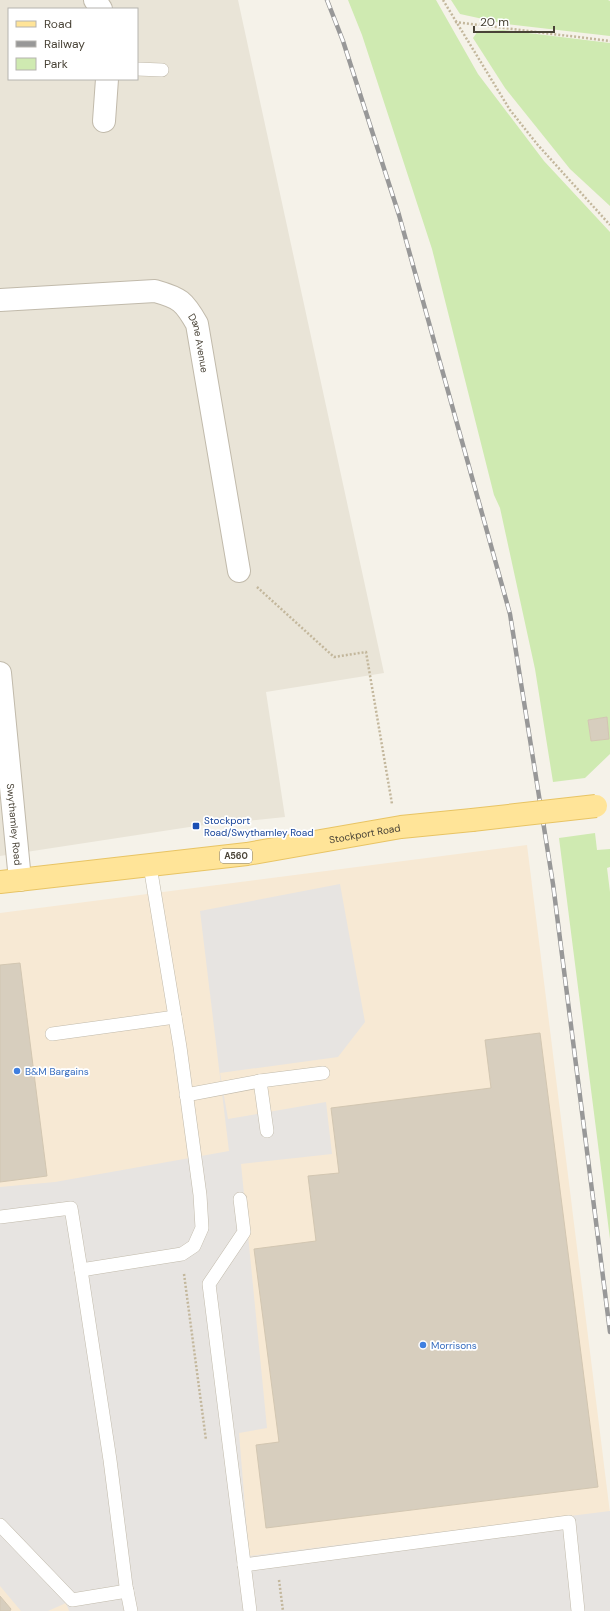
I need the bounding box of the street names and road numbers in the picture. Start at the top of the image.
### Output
street label: Dane Avenue [186,311,212,374]
street label: Swythamley Road [4,783,25,866]
street label: Stockport Road [328,821,401,846]
road number: A560 [220,849,252,863]

